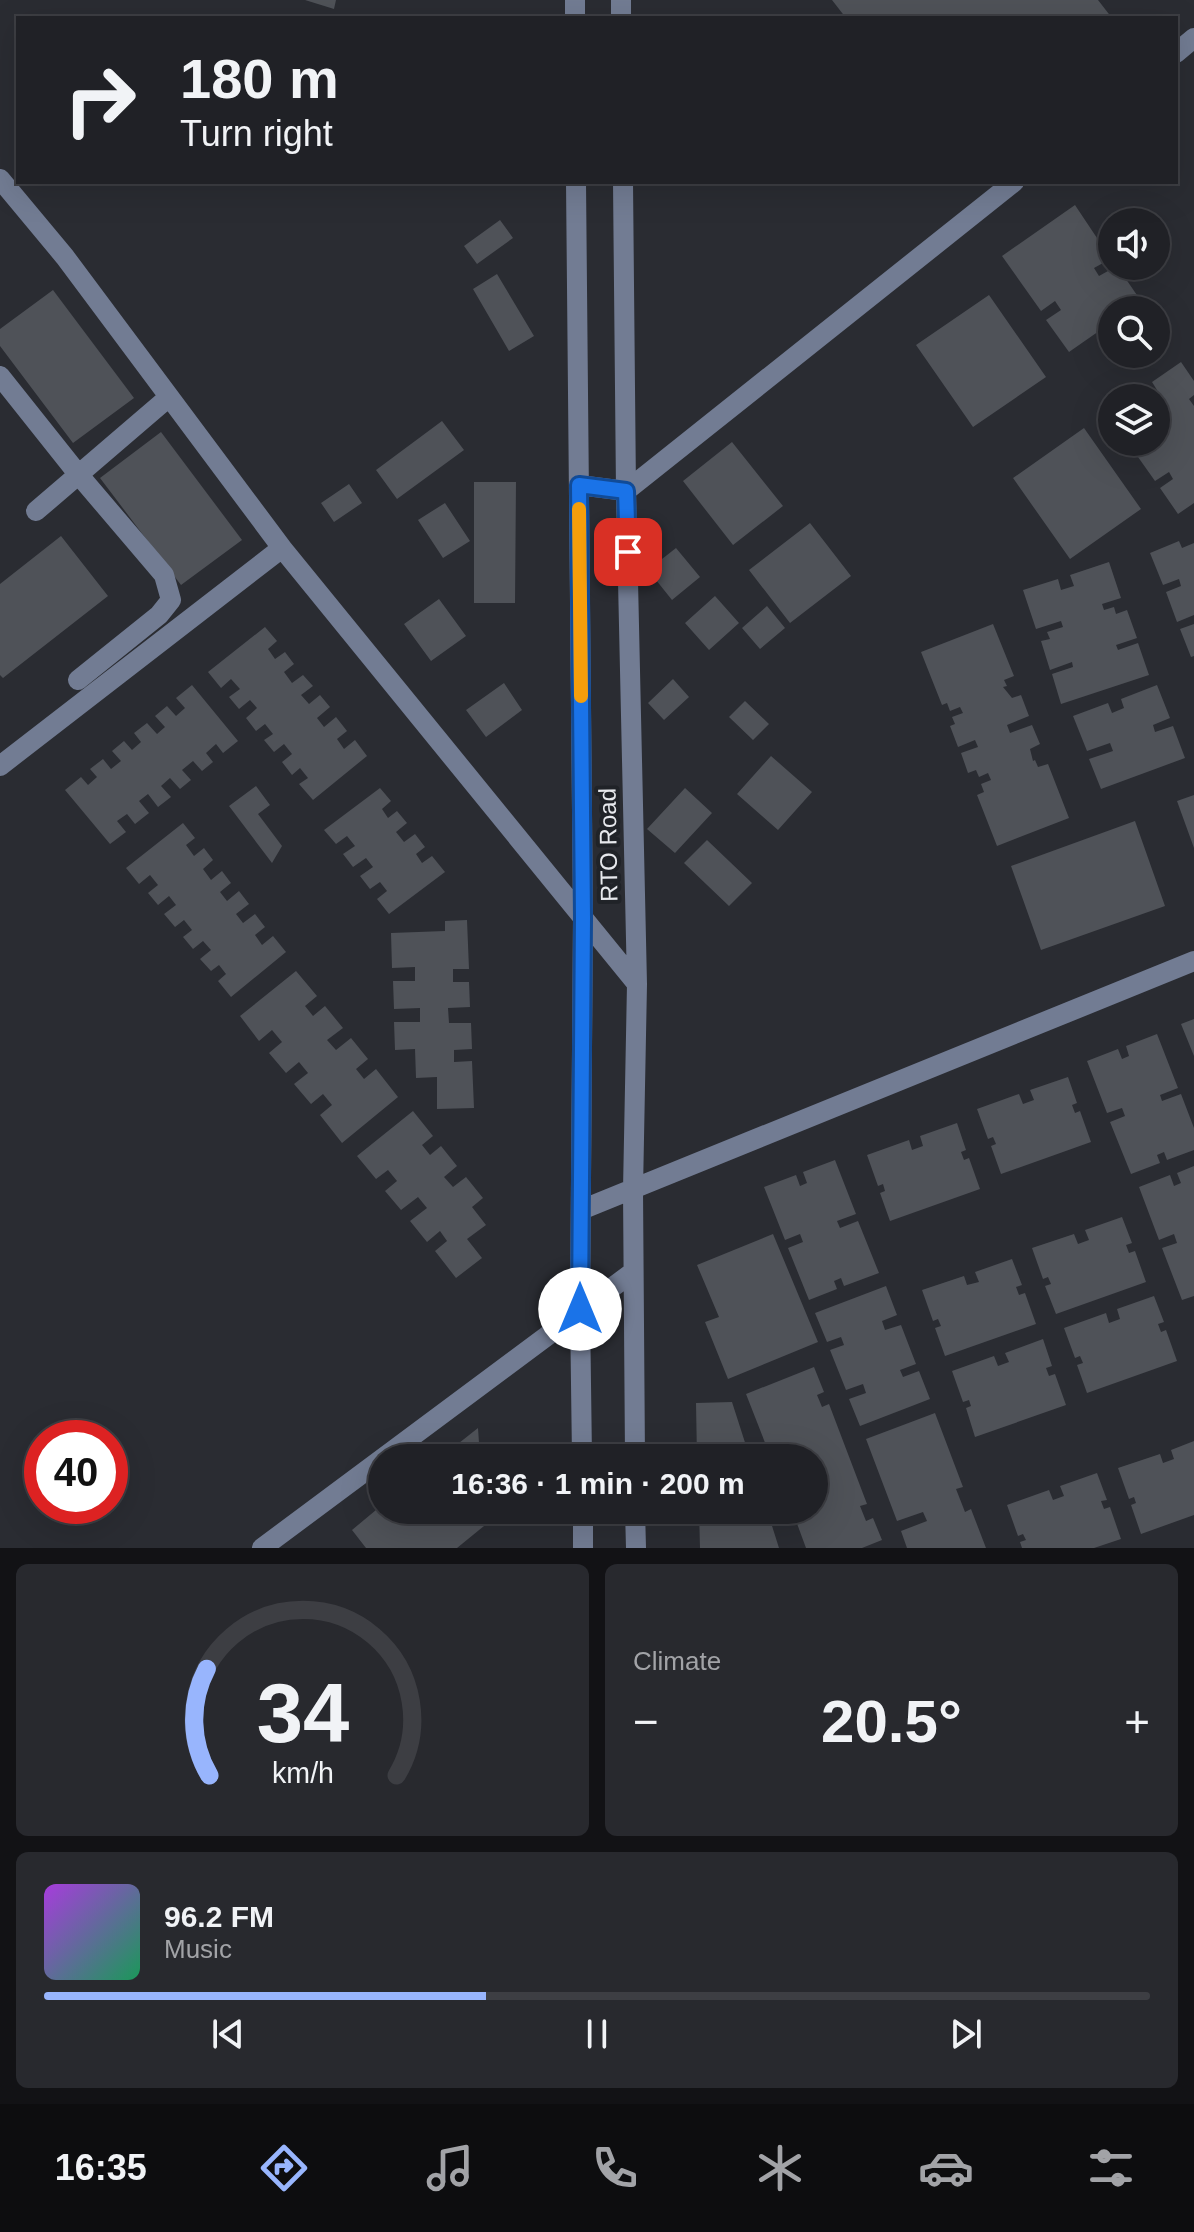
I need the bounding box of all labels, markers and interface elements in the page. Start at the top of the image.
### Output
text: 180 m [180,47,339,110]
icon: right [48,48,152,152]
text: Turn right [180,113,333,154]
map controls [1098,208,1170,456]
button: sound [1098,208,1170,280]
button: search [1098,296,1170,368]
button: layers [1098,384,1170,456]
pin [594,518,662,586]
icon: arrive [606,530,650,574]
street label: RTO Road [594,788,622,902]
position arrow [538,1267,622,1351]
speed limit sign: 40 [24,1420,128,1524]
text: 16:36 · 1 min · 200 m [451,1467,745,1500]
text: Climate [633,1646,721,1676]
text: 34 [256,1667,349,1760]
text: 20.5° [821,1688,962,1755]
text: − [633,1697,659,1746]
text: + [1124,1697,1150,1746]
text: km/h [272,1757,333,1789]
text: 96.2 FM [164,1900,274,1933]
text: Music [164,1934,232,1964]
icon: previous [206,2012,250,2056]
icon: pause [575,2012,619,2056]
icon: next [944,2012,988,2056]
icon: directions [256,2140,312,2196]
icon: music [422,2140,478,2196]
icon: phone [587,2140,643,2196]
icon: climate [752,2140,808,2196]
icon: car [918,2140,974,2196]
icon: filters [1083,2140,1139,2196]
text: 16:35 [55,2147,147,2188]

